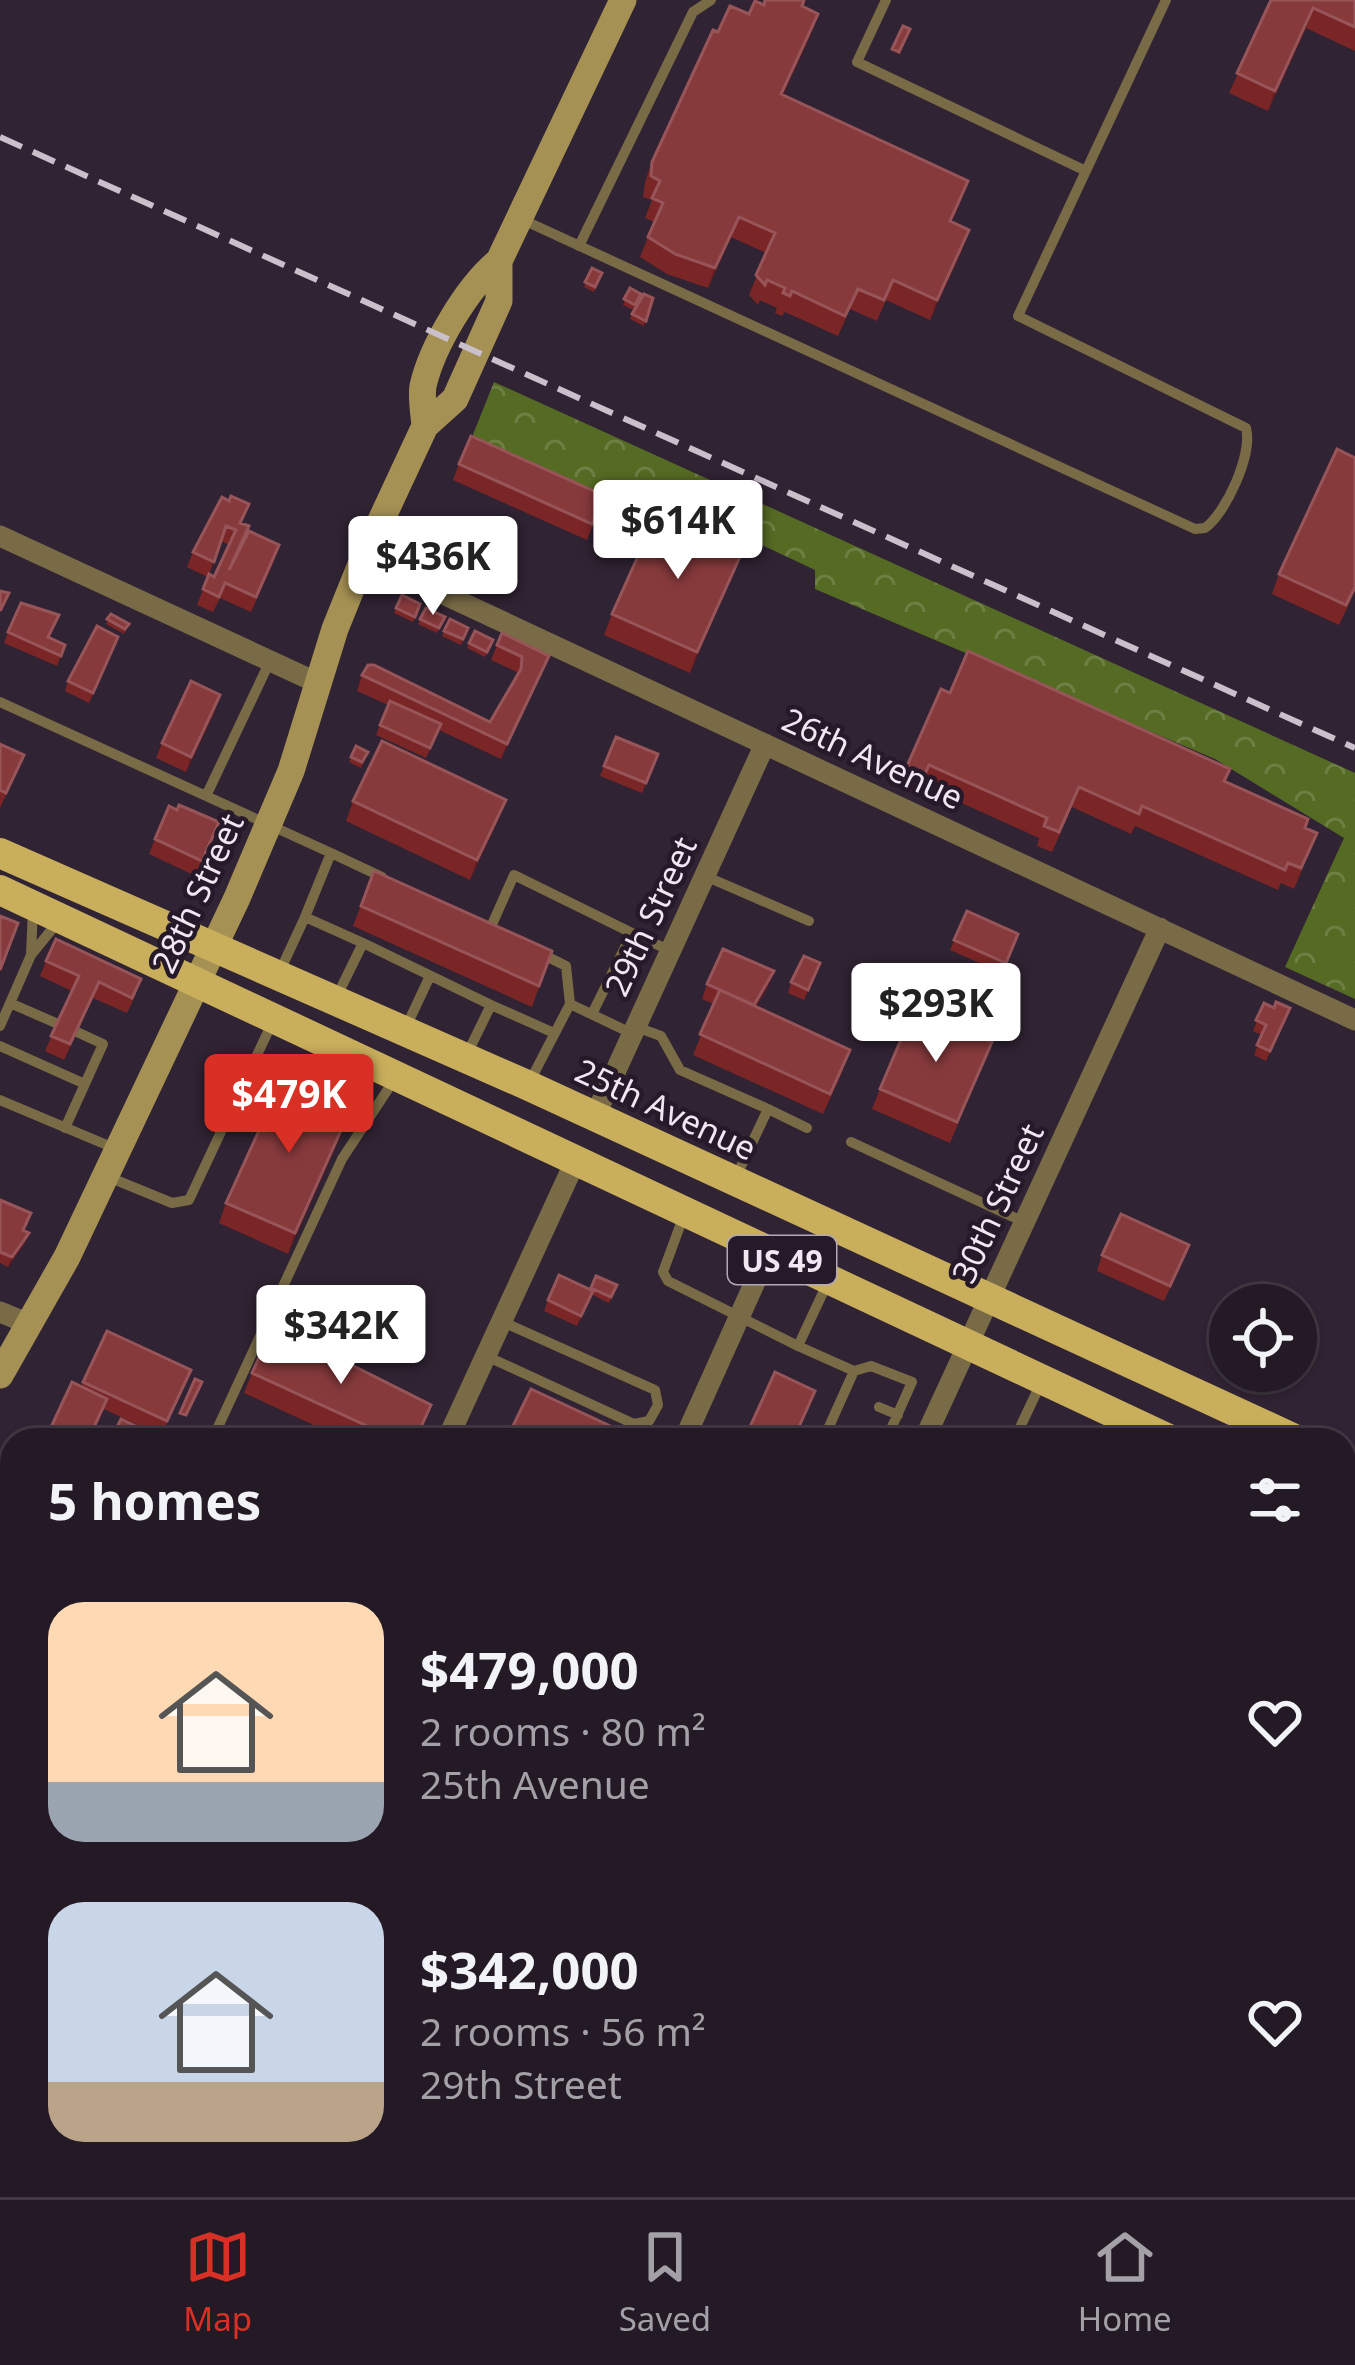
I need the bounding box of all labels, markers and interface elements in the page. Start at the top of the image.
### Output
pin: $614K [594,480,762,582]
text: $614K [620,492,736,545]
pin: $436K [349,516,517,618]
text: $436K [375,528,491,581]
street label: 26th Avenue [775,697,971,819]
street label: 28th Street [141,806,254,980]
street label: 29th Street [594,829,707,1003]
pin: $293K [852,963,1020,1065]
text: $293K [878,975,994,1028]
street label: 25th Avenue [568,1048,764,1170]
pin: $479K [205,1054,373,1156]
text: $479K [231,1066,347,1119]
street label: 30th Street [941,1116,1054,1290]
road number: US 49 [728,1236,836,1284]
map controls [1209,1284,1317,1392]
button: locate [1209,1284,1317,1392]
pin: $342K [257,1285,425,1387]
text: $342K [283,1297,399,1350]
text: 5 homes [48,1465,261,1535]
icon: filters [1242,1467,1308,1533]
text: $479,000 [420,1634,639,1704]
icon: home [144,1650,288,1794]
icon: heart [1242,1689,1308,1755]
text: 2 rooms · 80 m² [420,1704,706,1757]
text: 25th Avenue [420,1757,650,1810]
text: $342,000 [420,1934,639,2004]
icon: home [144,1950,288,2094]
icon: heart [1242,1989,1308,2055]
text: 2 rooms · 56 m² [420,2004,706,2057]
text: 29th Street [420,2057,622,2110]
tab: Map [183,2224,252,2341]
tab: Saved [619,2224,711,2341]
tab: Home [1078,2224,1172,2341]

